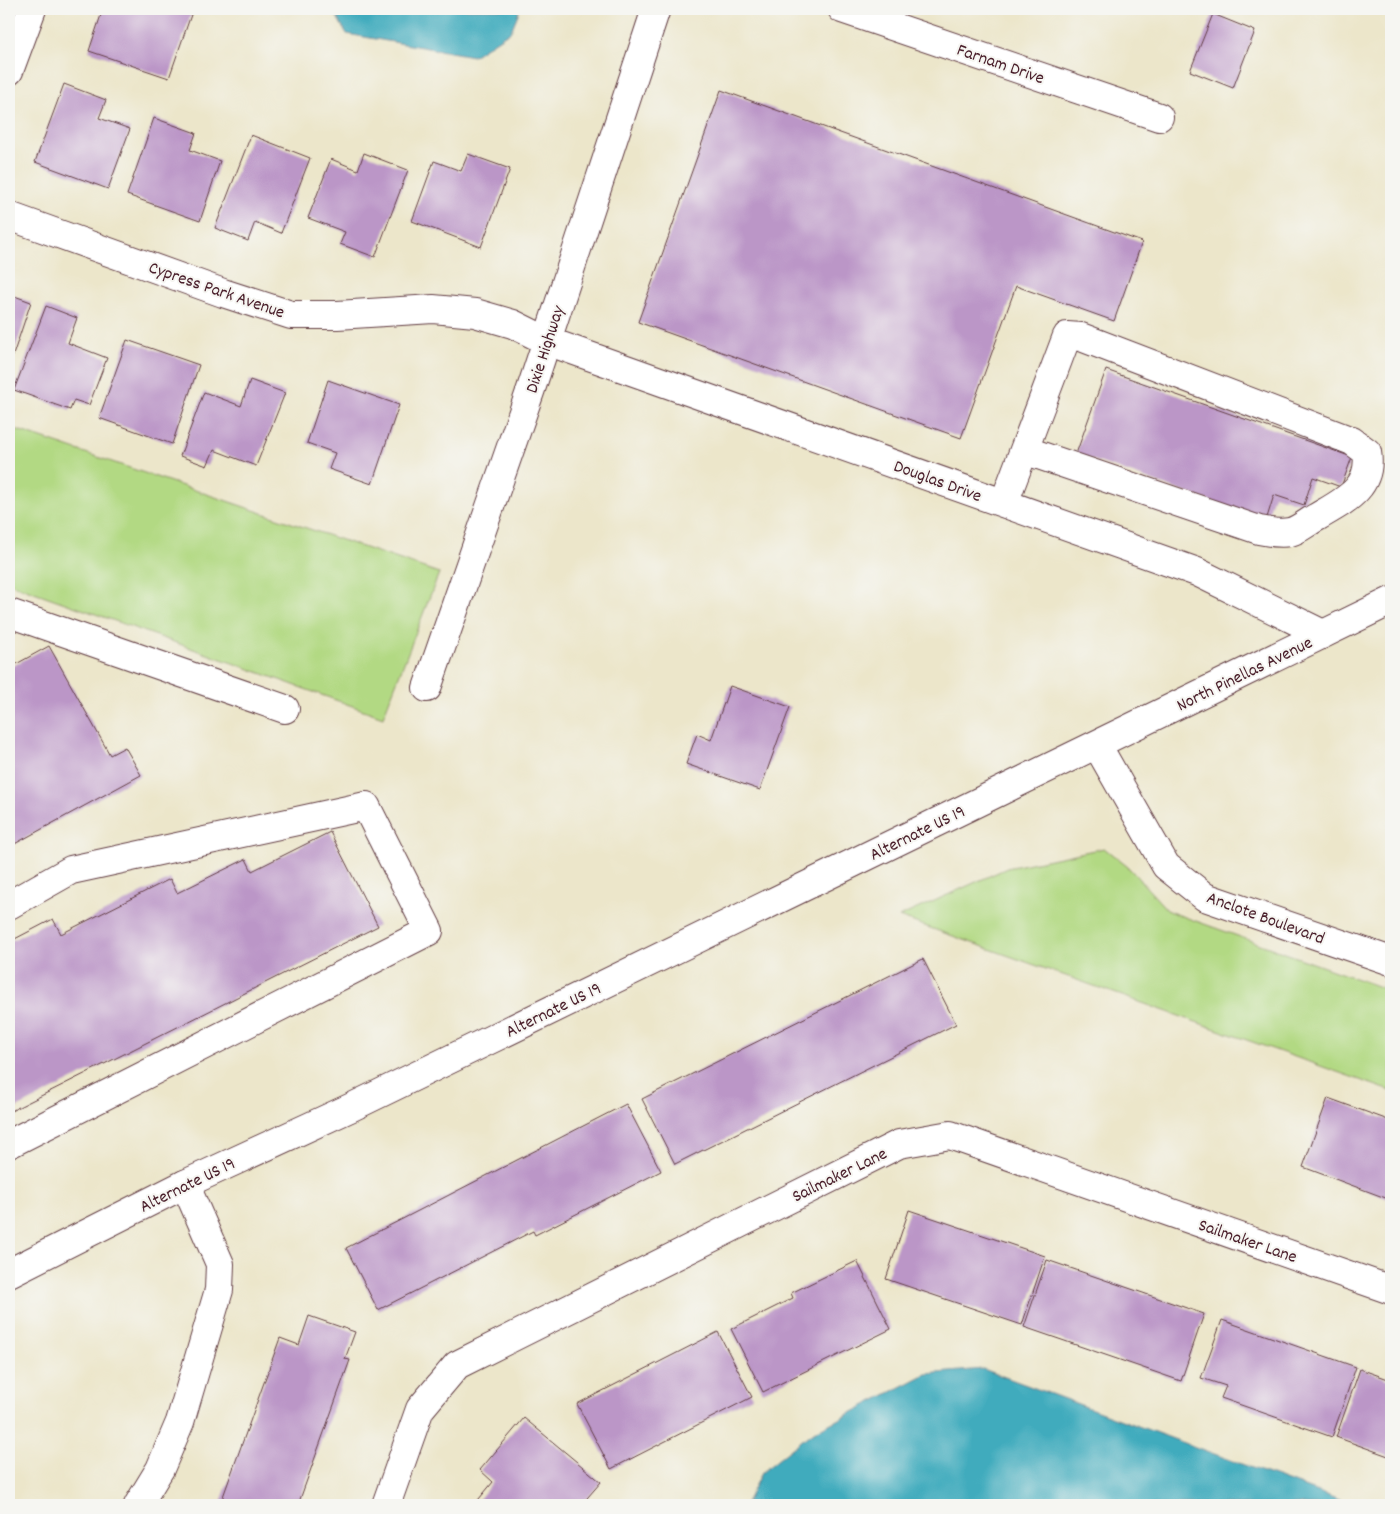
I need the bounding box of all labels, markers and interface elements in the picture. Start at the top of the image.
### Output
street label: Farnam Drive [953,39,1047,92]
street label: Cypress Park Avenue [145,256,288,326]
street label: Dixie Highway [520,302,572,397]
street label: Douglas Drive [890,455,985,510]
street label: North Pinellas Avenue [1173,631,1317,719]
street label: Alternate US 19 [866,800,970,868]
street label: Anclote Boulevard [1203,886,1328,952]
street label: Alternate US 19 [502,977,606,1045]
street label: Sailmaker Lane [788,1142,892,1210]
street label: Alternate US 19 [136,1152,240,1220]
street label: Sailmaker Lane [1194,1214,1300,1271]

